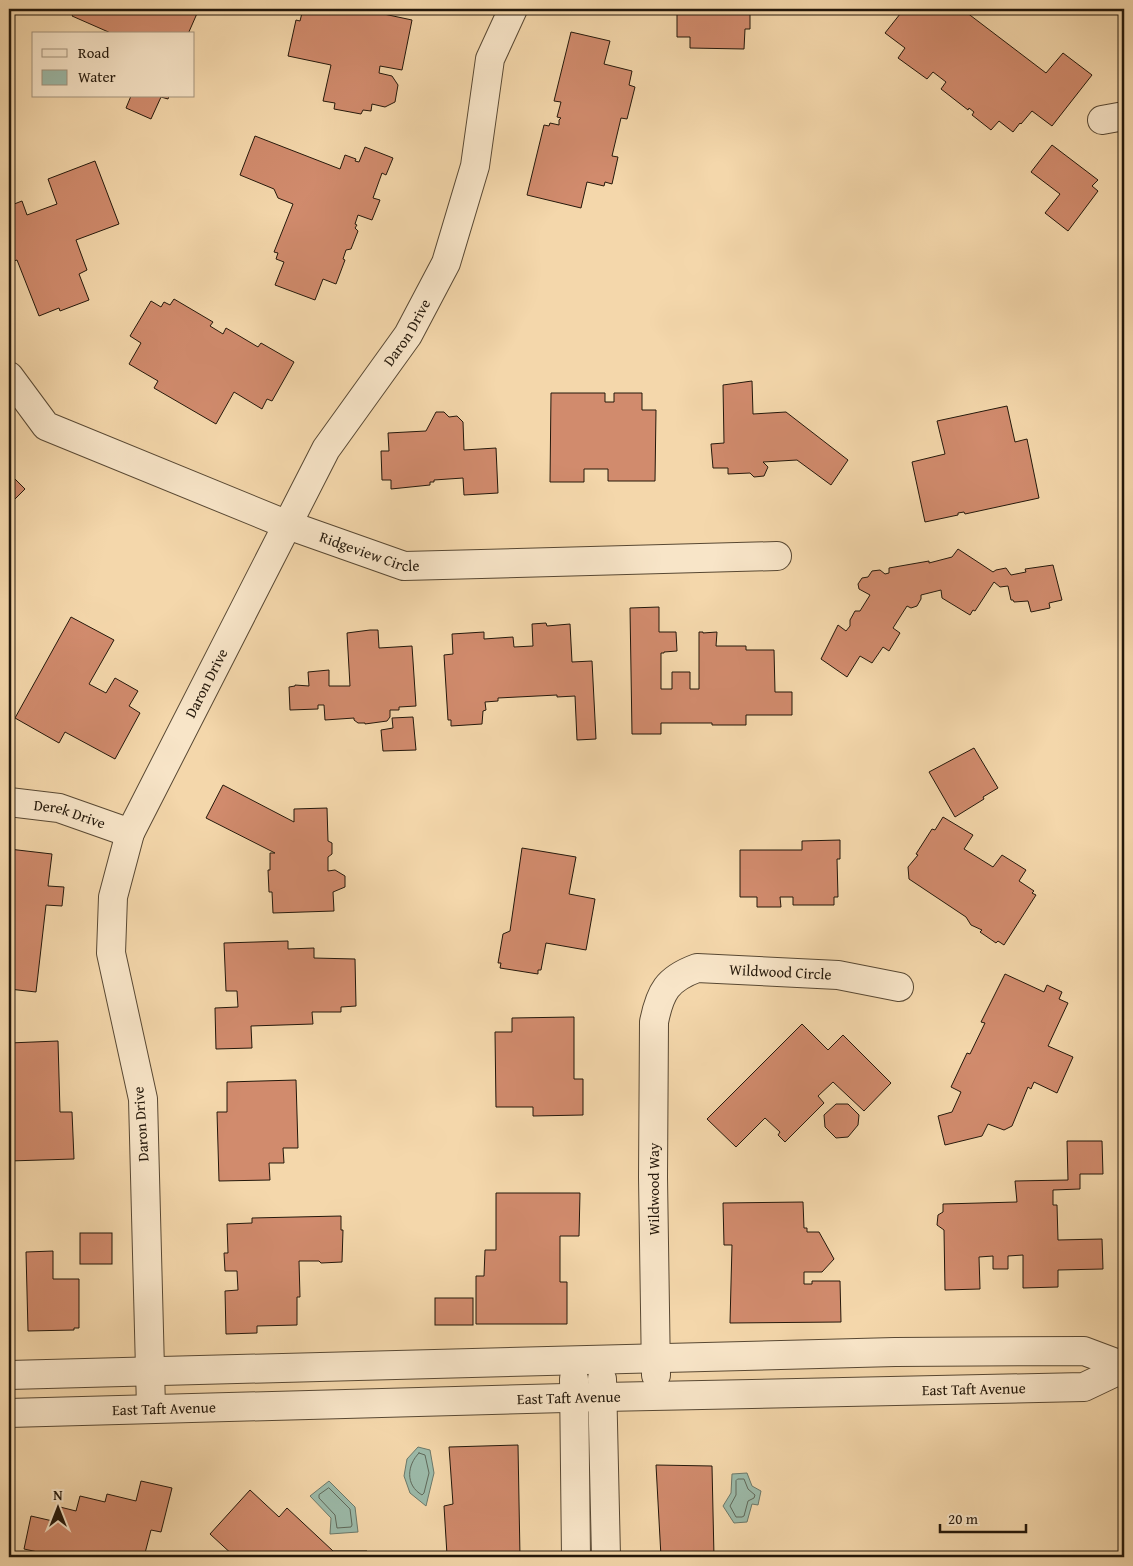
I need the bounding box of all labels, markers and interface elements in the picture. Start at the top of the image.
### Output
legend [32,32,195,98]
text: Road [78,42,109,63]
text: Water [78,66,116,87]
street label: Daron Drive [378,295,435,370]
street label: Ridgeview Circle [317,526,420,576]
street label: Daron Drive [180,645,232,721]
street label: Derek Drive [33,794,108,834]
street label: Wildwood Circle [729,959,832,985]
street label: Daron Drive [127,1086,154,1162]
street label: Wildwood Way [643,1142,664,1235]
street label: East Taft Avenue [922,1377,1026,1400]
street label: East Taft Avenue [517,1386,621,1409]
street label: East Taft Avenue [112,1396,216,1420]
north arrow [32,1484,82,1534]
text: N [53,1485,63,1505]
scale bar [940,1501,1027,1533]
text: 20 m [948,1508,979,1529]

